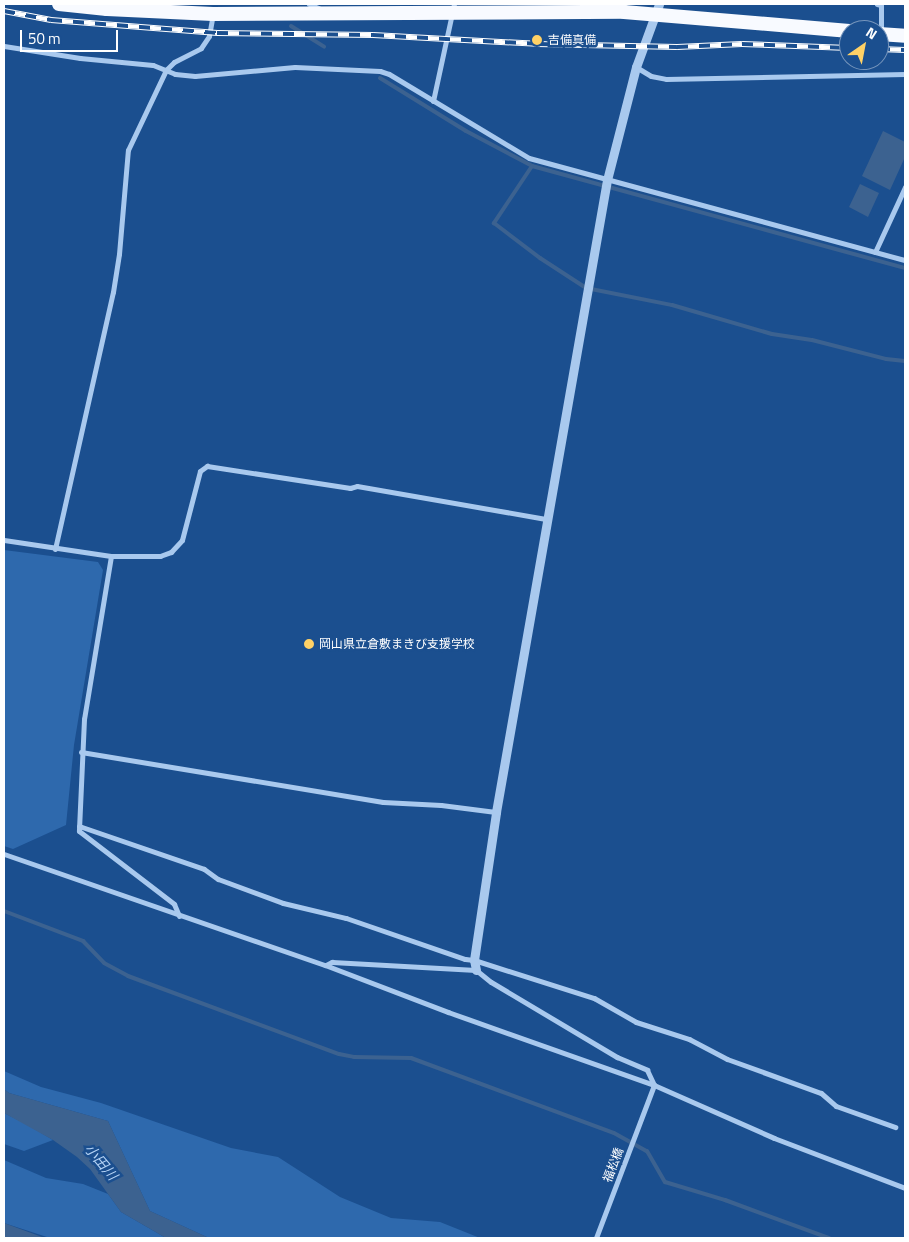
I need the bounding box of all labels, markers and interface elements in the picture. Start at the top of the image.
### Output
scale bar [22,20,120,52]
north arrow [839,20,889,70]
text: N [862,21,882,44]
text: 50 m [28,27,61,50]
marker: 吉備真備 [530,33,544,47]
place label: 吉備真備 [548,33,596,47]
place label: 岡山県立倉敷まきび支援学校 [319,637,475,651]
marker: 岡山県立倉敷まきび支援学校 [303,638,315,650]
water label: 小田川 [81,1141,121,1183]
street label: 福松橋 [600,1146,626,1184]

